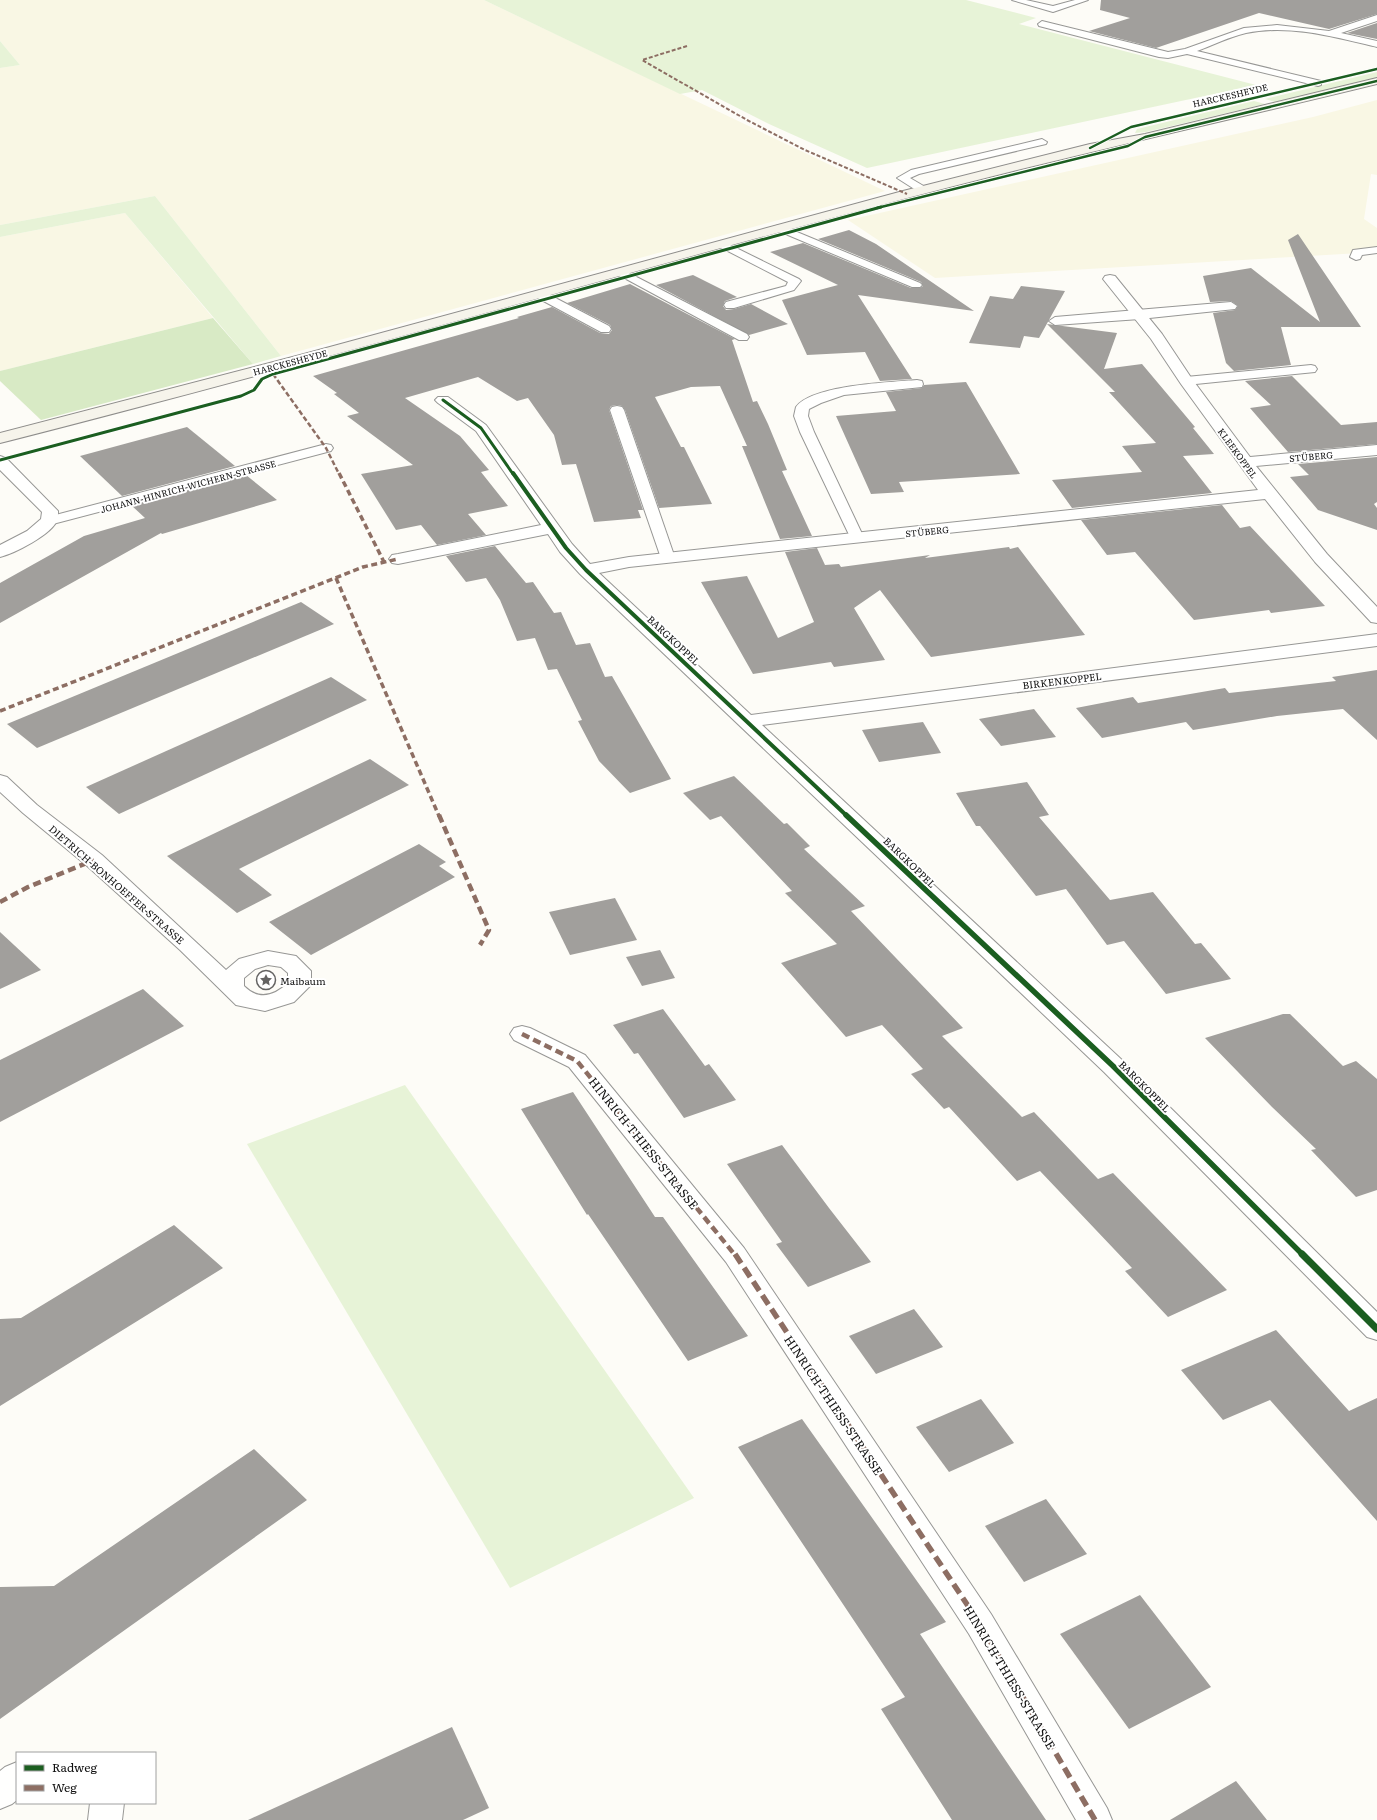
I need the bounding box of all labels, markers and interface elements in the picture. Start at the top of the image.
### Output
street label: HARCKESHEYDE [1191,79,1269,110]
street label: HARCKESHEYDE [251,345,329,379]
street label: KLEEKOPPEL [1215,425,1261,481]
street label: STÜBERG [1289,447,1334,465]
street label: JOHANN-HINRICH-WICHERN-STRASSE [99,456,278,516]
street label: STÜBERG [904,522,950,540]
street label: BARGKOPPEL [644,611,704,669]
street label: BIRKENKOPPEL [1022,668,1102,692]
street label: DIETRICH-BONHOEFFER-STRASSE [46,821,188,947]
street label: BARGKOPPEL [880,833,940,891]
place icon: Maibaum [255,969,277,991]
place label: Maibaum [280,973,326,988]
street label: BARGKOPPEL [1116,1057,1174,1115]
street label: HINRICH-THIESS-STRASSE [585,1073,703,1213]
street label: HINRICH-THIESS-STRASSE [780,1331,888,1479]
street label: HINRICH-THIESS-STRASSE [960,1601,1061,1753]
legend [16,1752,156,1804]
text: Radweg [52,1758,97,1776]
text: Weg [52,1778,77,1796]

